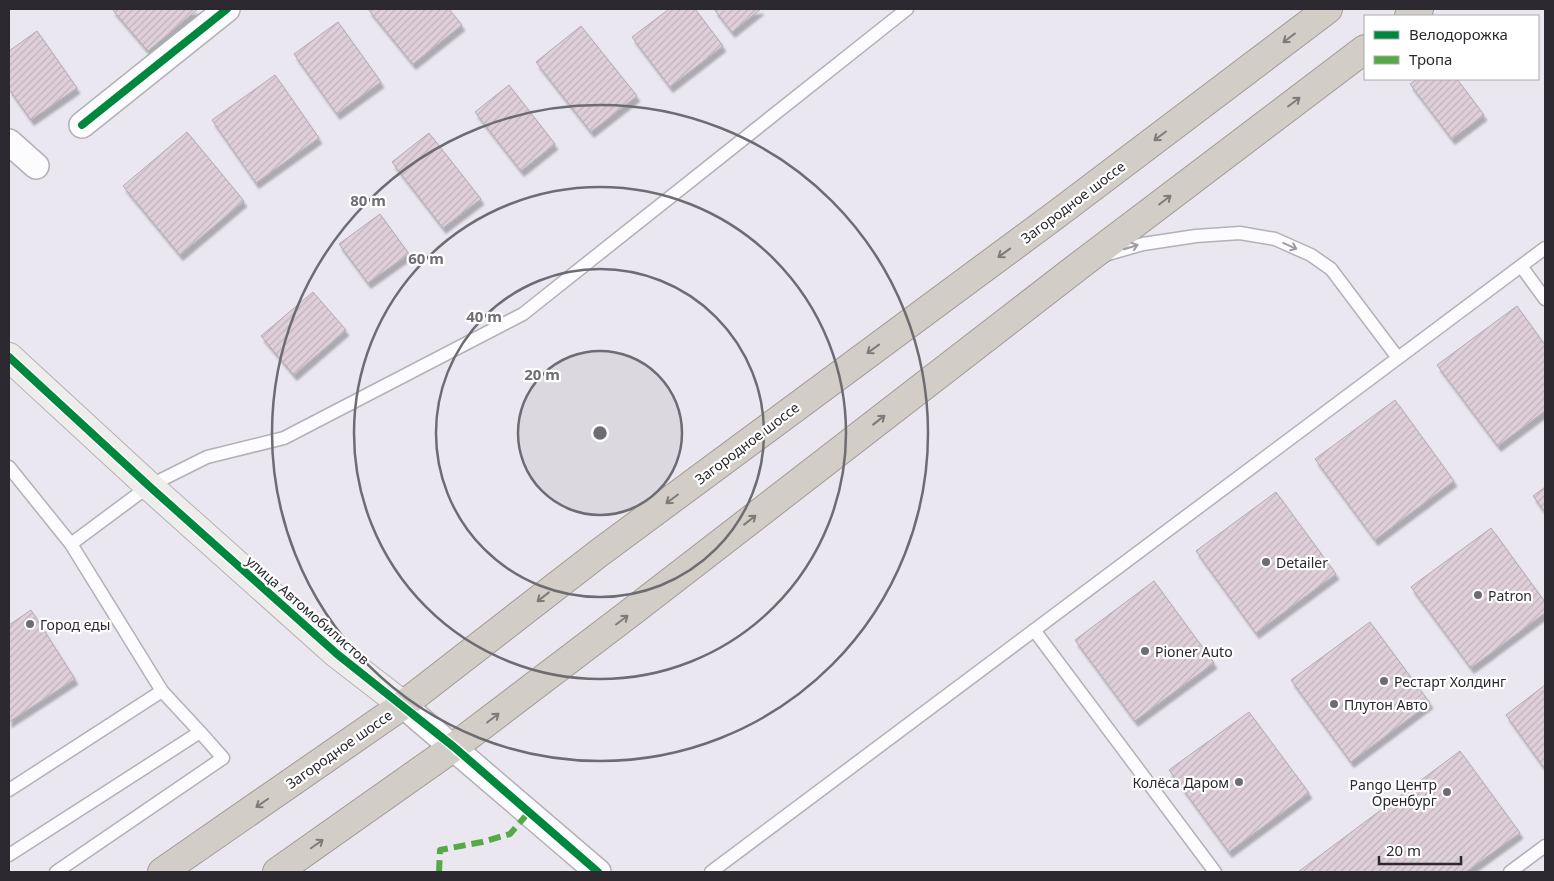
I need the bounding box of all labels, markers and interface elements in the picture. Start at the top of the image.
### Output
legend [1364,15,1539,80]
text: Велодорожка [1409,24,1508,44]
one-way arrow [1282,33,1296,43]
text: Тропа [1409,49,1452,69]
one-way arrow [1287,97,1301,107]
one-way arrow [1153,131,1167,141]
street label: Загородное шоссе [1017,156,1129,247]
text: 80 m [350,190,386,210]
one-way arrow [1158,195,1171,206]
one-way arrow [1282,241,1297,251]
one-way arrow [1122,242,1138,252]
text: 60 m [408,248,444,268]
one-way arrow [997,248,1011,258]
text: 40 m [466,306,502,326]
one-way arrow [867,344,880,355]
text: 20 m [524,364,560,384]
street label: Загородное шоссе [691,397,803,488]
one-way arrow [872,415,885,426]
centre of rings [591,424,609,442]
one-way arrow [666,493,679,504]
one-way arrow [743,515,757,525]
street label: улица Автомобилистов [242,551,374,669]
place label: Detailer [1276,553,1328,572]
marker: Detailer [1260,556,1272,568]
place label: Patron [1488,586,1532,605]
marker: Patron [1472,589,1484,601]
one-way arrow [537,591,550,602]
one-way arrow [615,614,628,625]
place label: Город еды [40,615,110,634]
marker: Город еды [24,618,36,630]
place label: Pioner Auto [1155,642,1233,661]
marker: Pioner Auto [1139,645,1151,657]
place label: Рестарт Холдинг [1394,672,1506,691]
marker: Рестарт Холдинг [1378,675,1390,687]
place label: Плутон Авто [1344,695,1428,714]
marker: Плутон Авто [1328,698,1340,710]
street label: Загородное шоссе [282,705,396,793]
one-way arrow [486,713,499,724]
place label: Колёса Даром [1132,773,1229,792]
place label: Pango Центр Оренбург [1350,775,1437,810]
marker: Колёса Даром [1233,776,1245,788]
marker: Pango Центр Оренбург [1441,786,1453,798]
one-way arrow [255,798,269,808]
scale bar [1379,834,1462,866]
one-way arrow [310,839,324,849]
text: 20 m [1386,840,1421,860]

